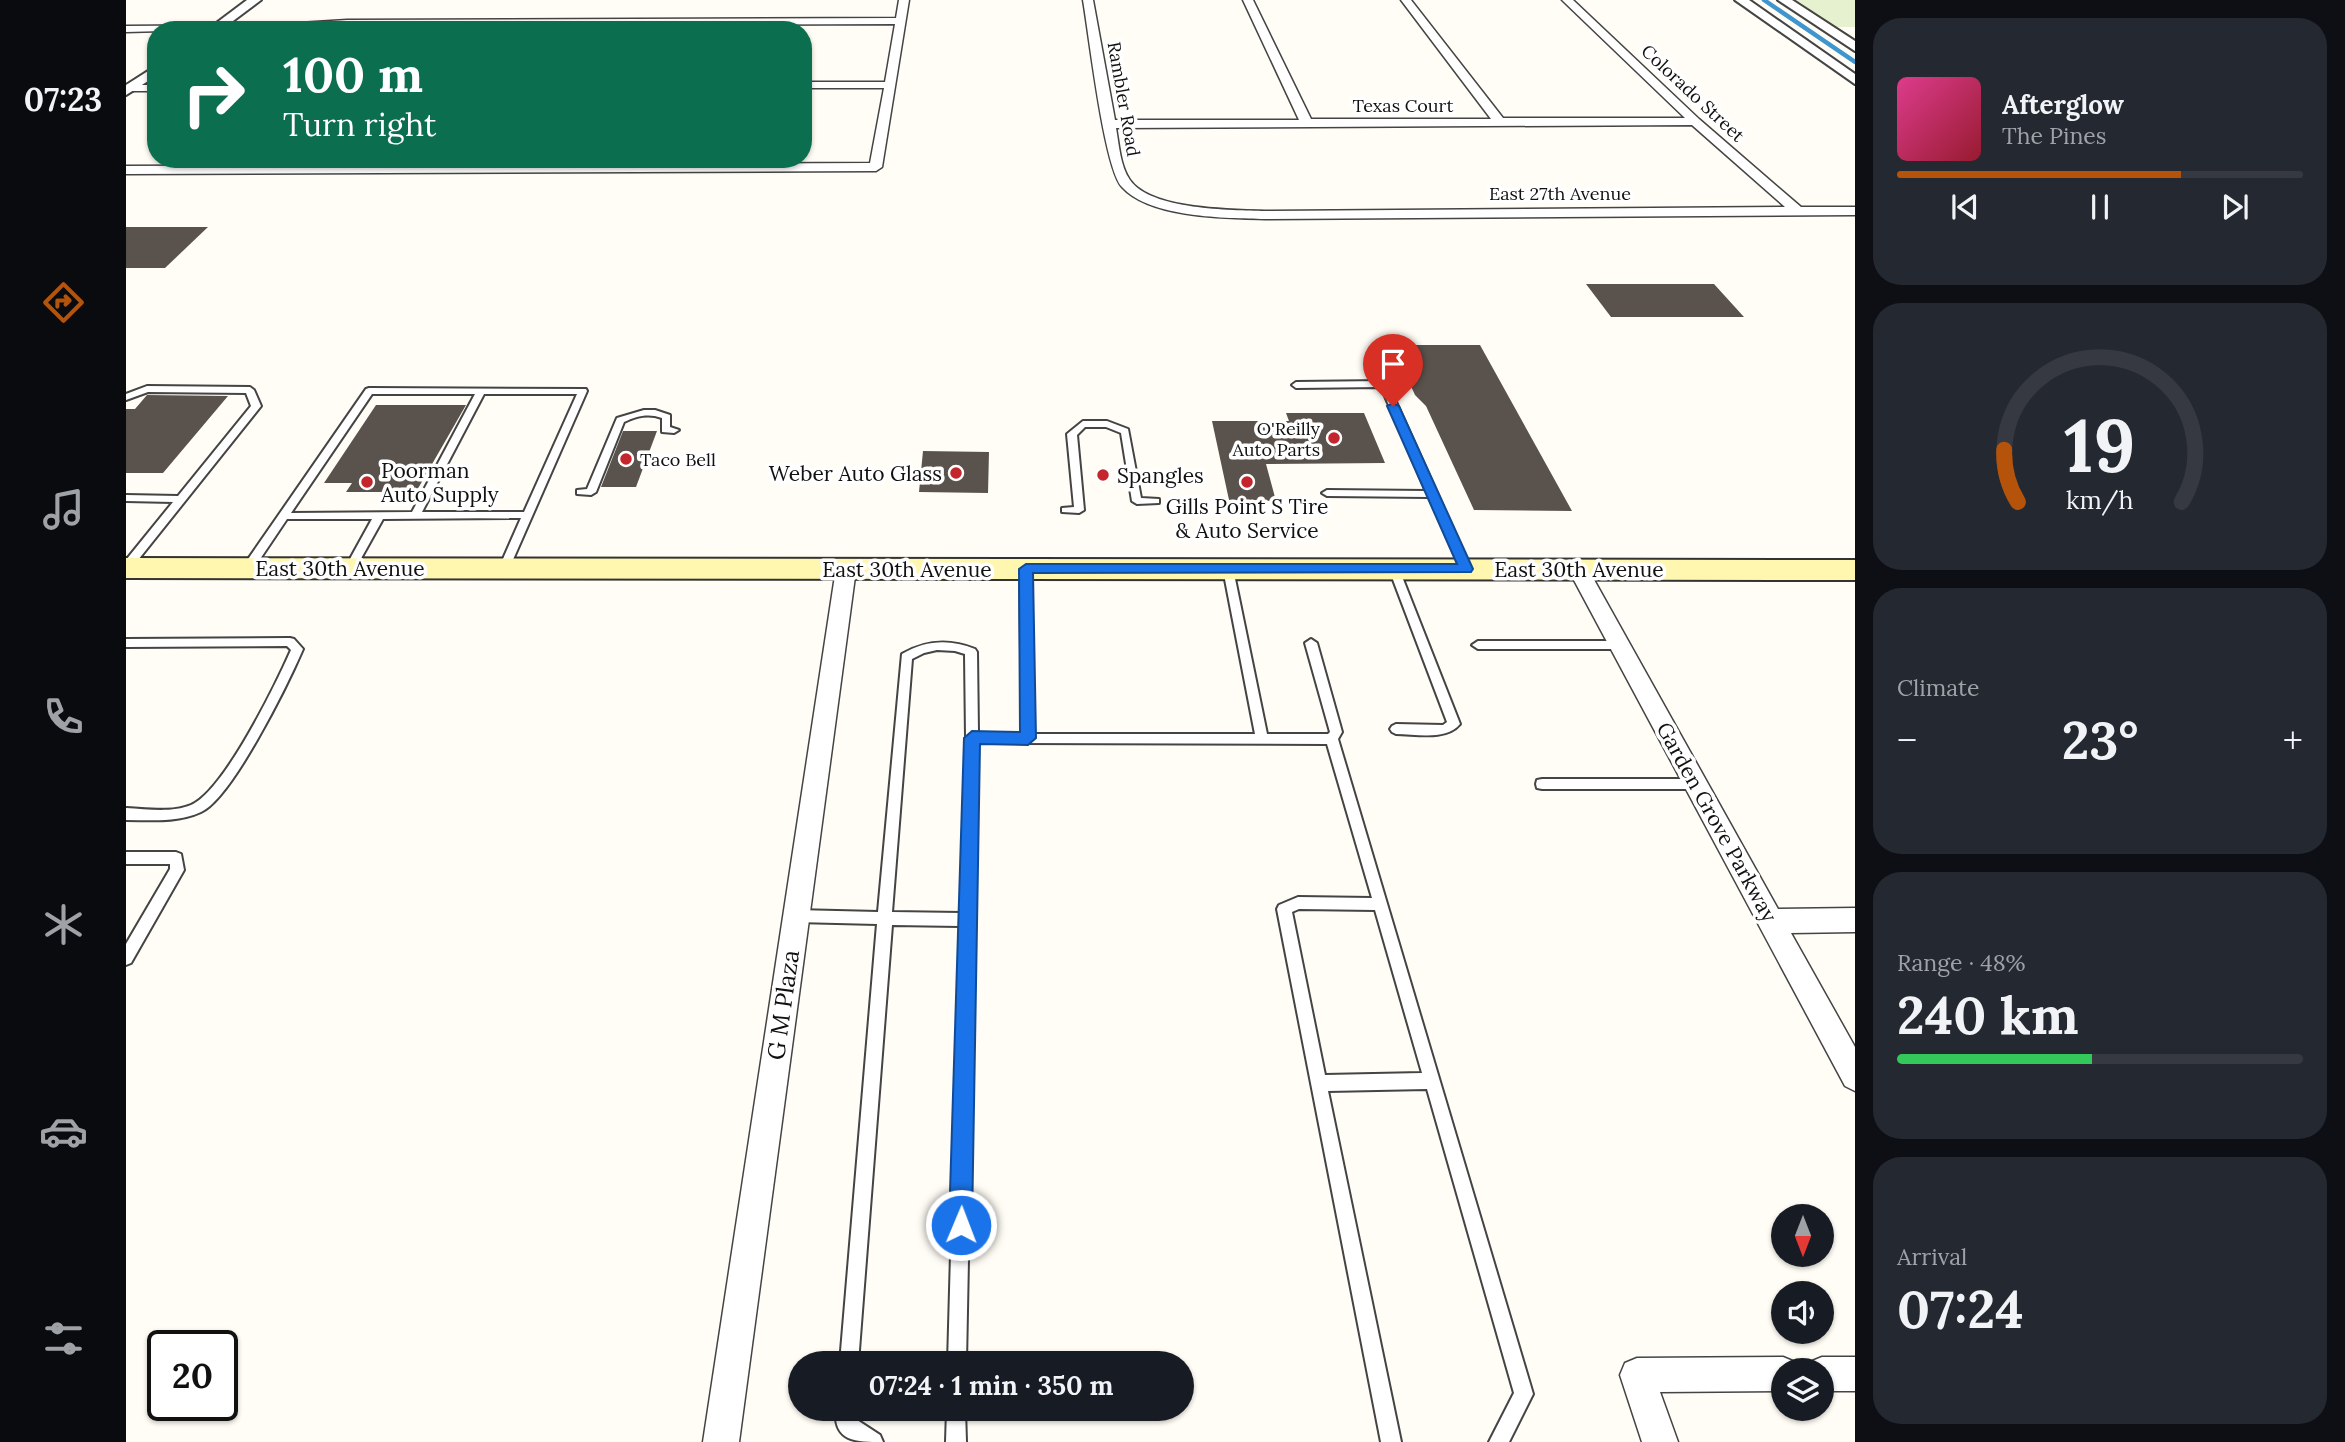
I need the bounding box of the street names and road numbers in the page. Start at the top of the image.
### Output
street label: Colorado Street [1637,39,1749,147]
street label: Rambler Road [1103,40,1145,158]
street label: Texas Court [1353,94,1454,117]
street label: East 27th Avenue [1489,182,1631,205]
street label: East 30th Avenue [255,555,425,582]
street label: East 30th Avenue [822,556,992,583]
street label: East 30th Avenue [1494,556,1664,583]
street label: Garden Grove Parkway [1651,717,1783,927]
street label: G M Plaza [760,948,806,1062]

